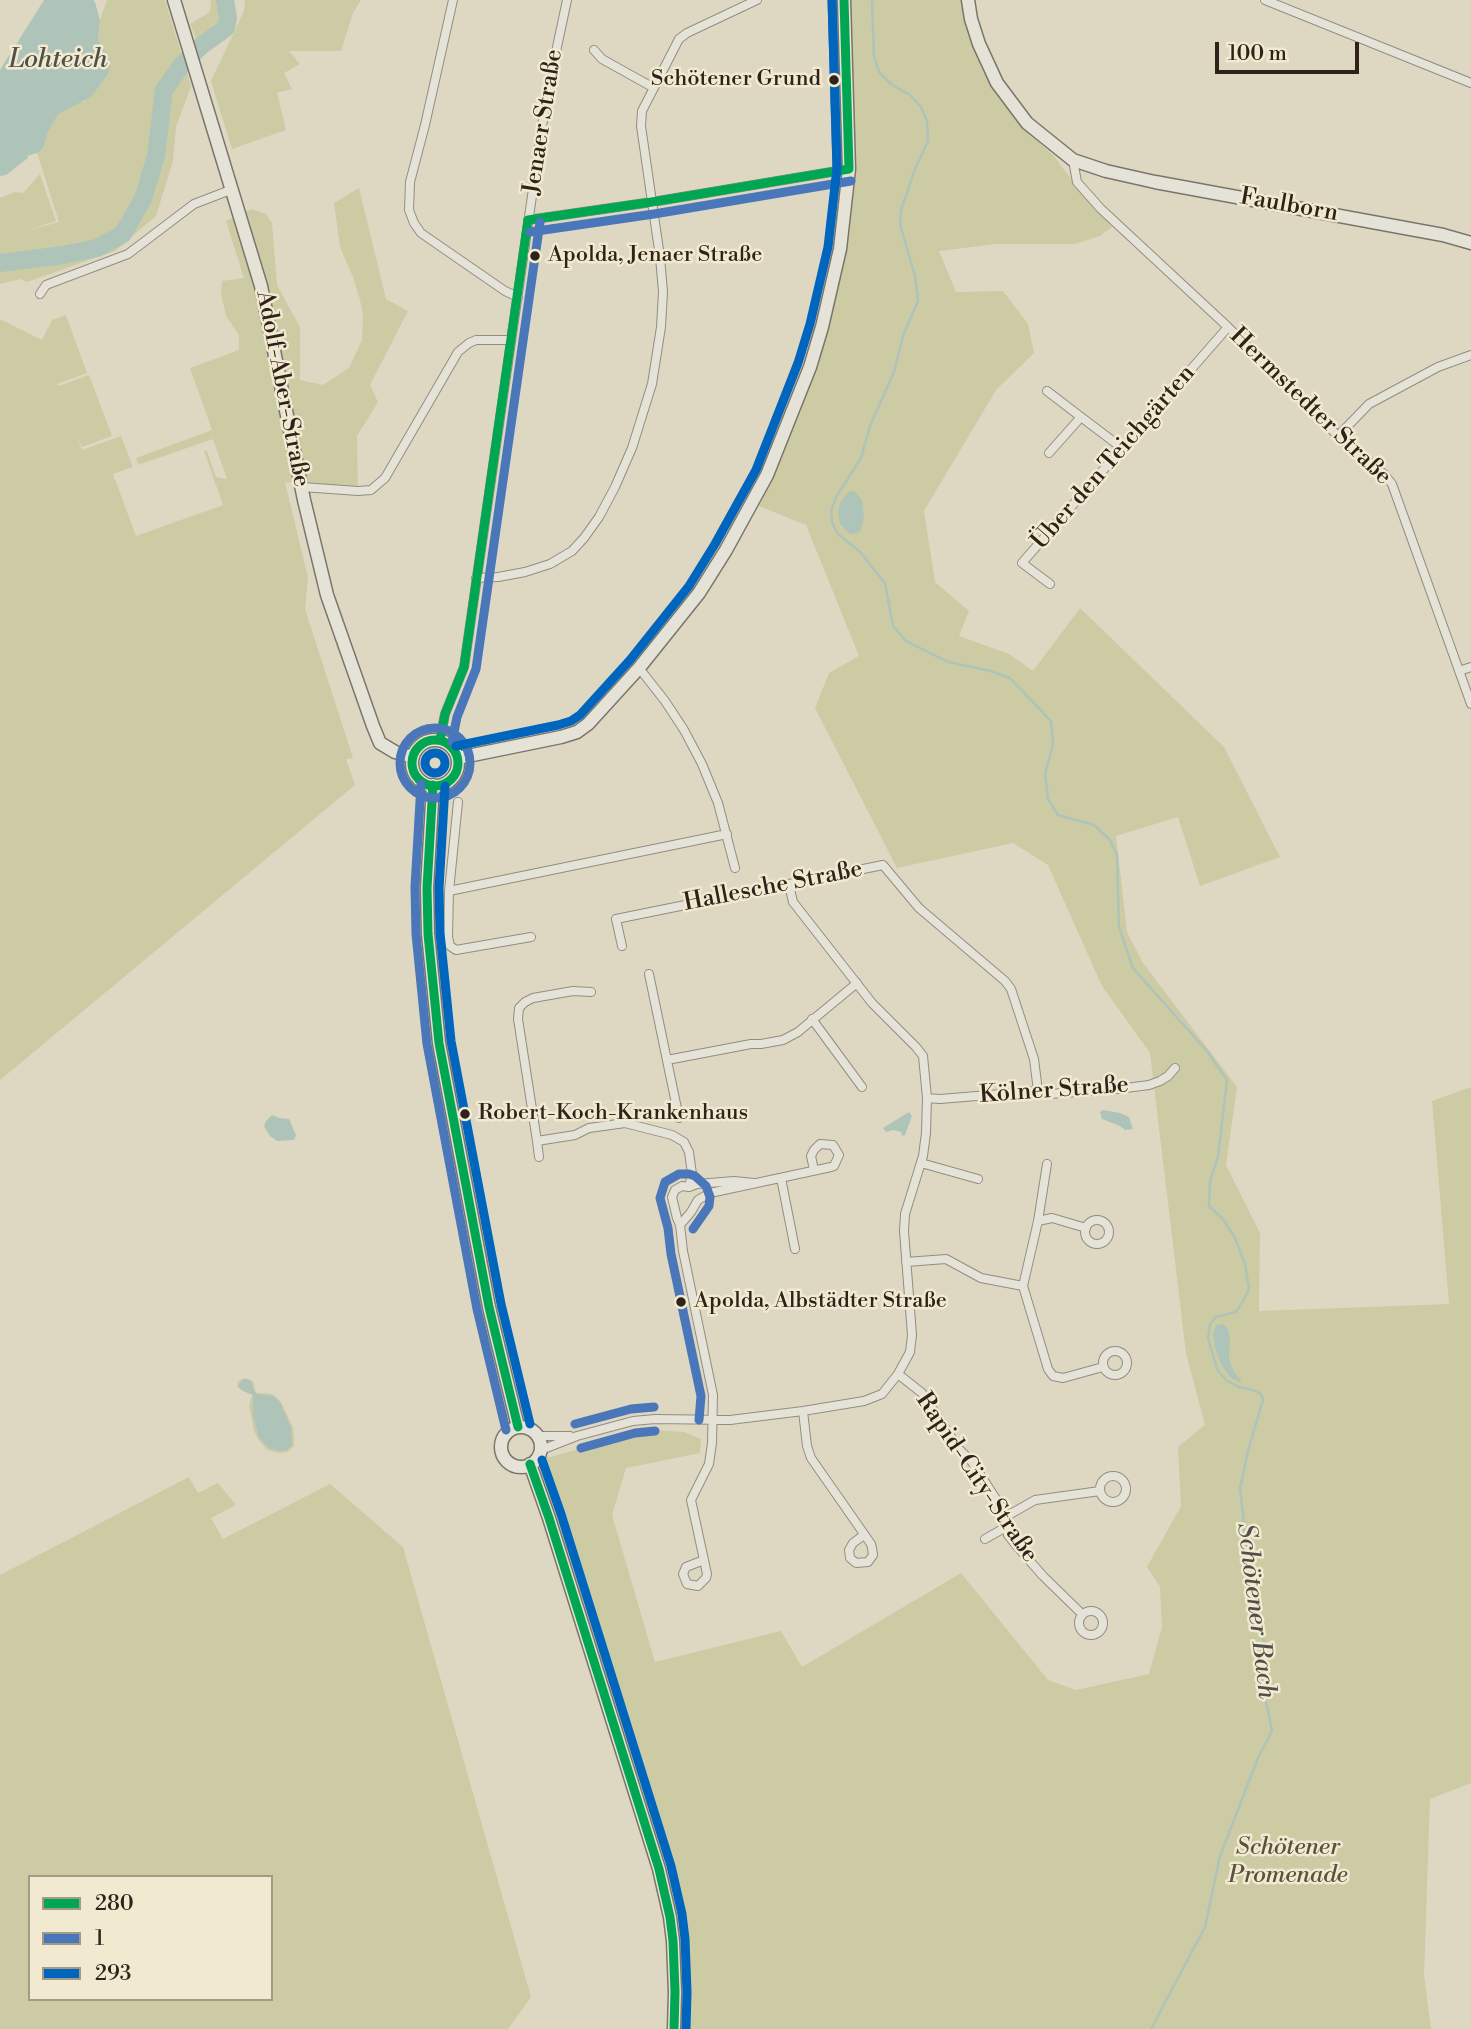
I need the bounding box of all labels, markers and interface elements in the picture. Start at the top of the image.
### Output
scale bar [1219,28,1362,72]
text: 100 m [1228,41,1287,67]
water label: Lohteich [9,45,107,77]
street label: Jenaer Straße [518,47,570,197]
place label: Schötener Grund [651,67,821,93]
marker: Schötener Grund [827,73,841,87]
street label: Faulborn [1238,183,1340,229]
place label: Apolda, Jenaer Straße [548,243,762,269]
marker: Apolda, Jenaer Straße [528,249,542,263]
street label: Adolf-Aber-Straße [249,288,315,490]
street label: Hermstedter Straße [1223,322,1397,492]
street label: Über den Teichgärten [1026,360,1202,556]
street label: Hallesche Straße [681,856,865,918]
street label: Kölner Straße [978,1071,1130,1111]
place label: Robert-Koch-Krankenhaus [478,1101,748,1127]
marker: Robert-Koch-Krankenhaus [458,1107,472,1121]
place label: Apolda, Albstädter Straße [694,1289,947,1315]
marker: Apolda, Albstädter Straße [674,1295,688,1309]
street label: Rapid-City-Straße [908,1387,1044,1569]
water label: Schötener Bach [1229,1521,1281,1701]
park label: Schötener Promenade [1228,1834,1348,1890]
legend [28,1875,273,2001]
text: 280 [95,1891,134,1917]
text: 1 [95,1926,104,1952]
text: 293 [95,1961,131,1987]

